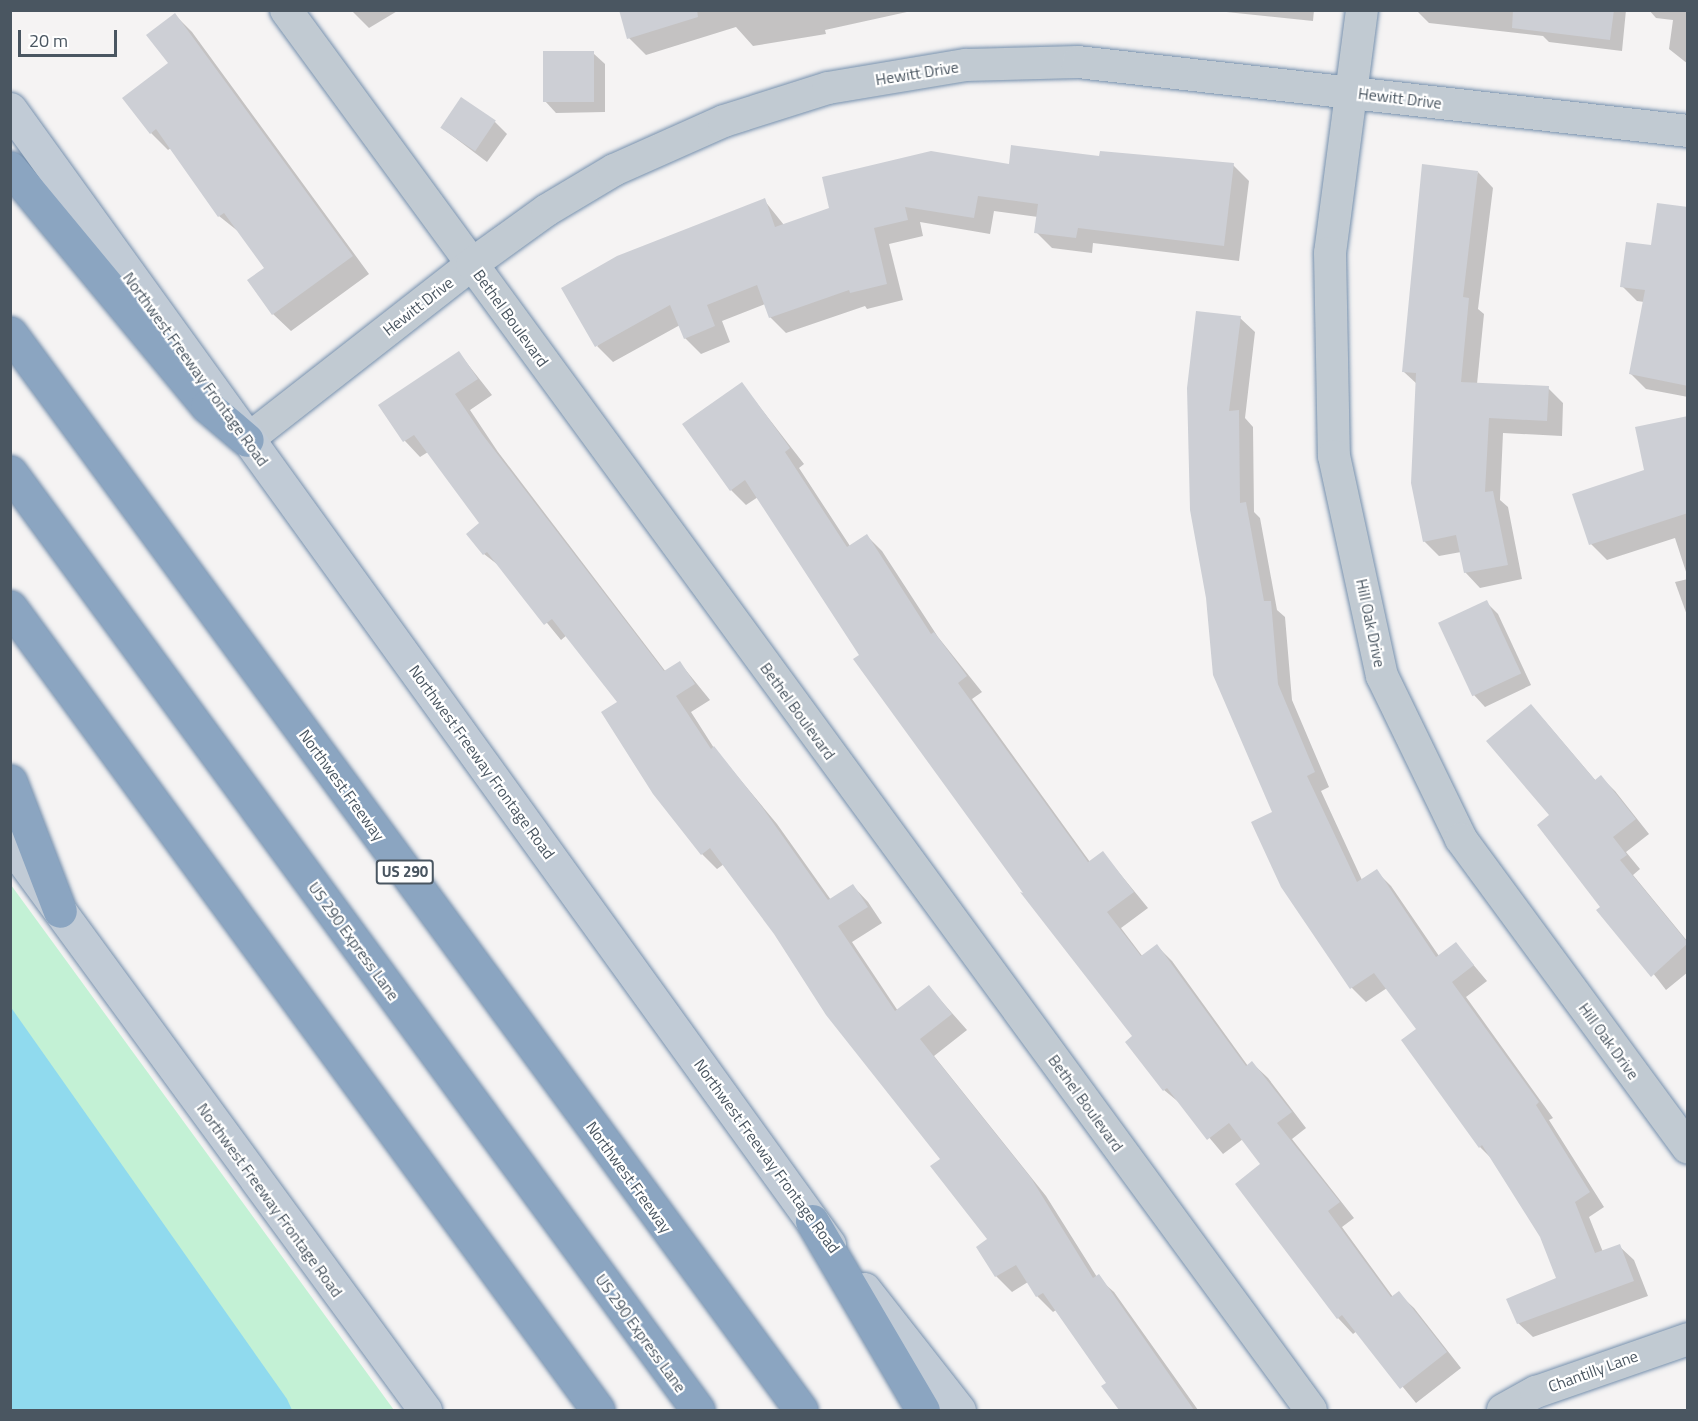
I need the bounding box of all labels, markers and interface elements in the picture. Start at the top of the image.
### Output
scale bar [21,18,120,56]
text: 20 m [29,27,68,54]
street label: Hewitt Drive [874,57,960,89]
street label: Hewitt Drive [1357,83,1443,113]
street label: Bethel Boulevard [469,266,553,370]
street label: Northwest Freeway Frontage Road [119,268,273,470]
street label: Hewitt Drive [379,273,457,339]
street label: Hill Oak Drive [1352,577,1390,669]
street label: Bethel Boulevard [756,659,840,763]
street label: Northwest Freeway Frontage Road [405,661,559,863]
street label: Northwest Freeway [295,726,389,844]
road number: US 290 [375,860,435,884]
street label: US 290 Express Lane [305,878,403,1004]
street label: Hill Oak Drive [1575,999,1643,1083]
street label: Bethel Boulevard [1044,1051,1128,1155]
street label: Northwest Freeway Frontage Road [690,1055,844,1257]
street label: Northwest Freeway Frontage Road [193,1099,347,1301]
street label: Northwest Freeway [582,1118,676,1236]
street label: US 290 Express Lane [592,1270,690,1396]
street label: Chantilly Lane [1546,1346,1640,1396]

